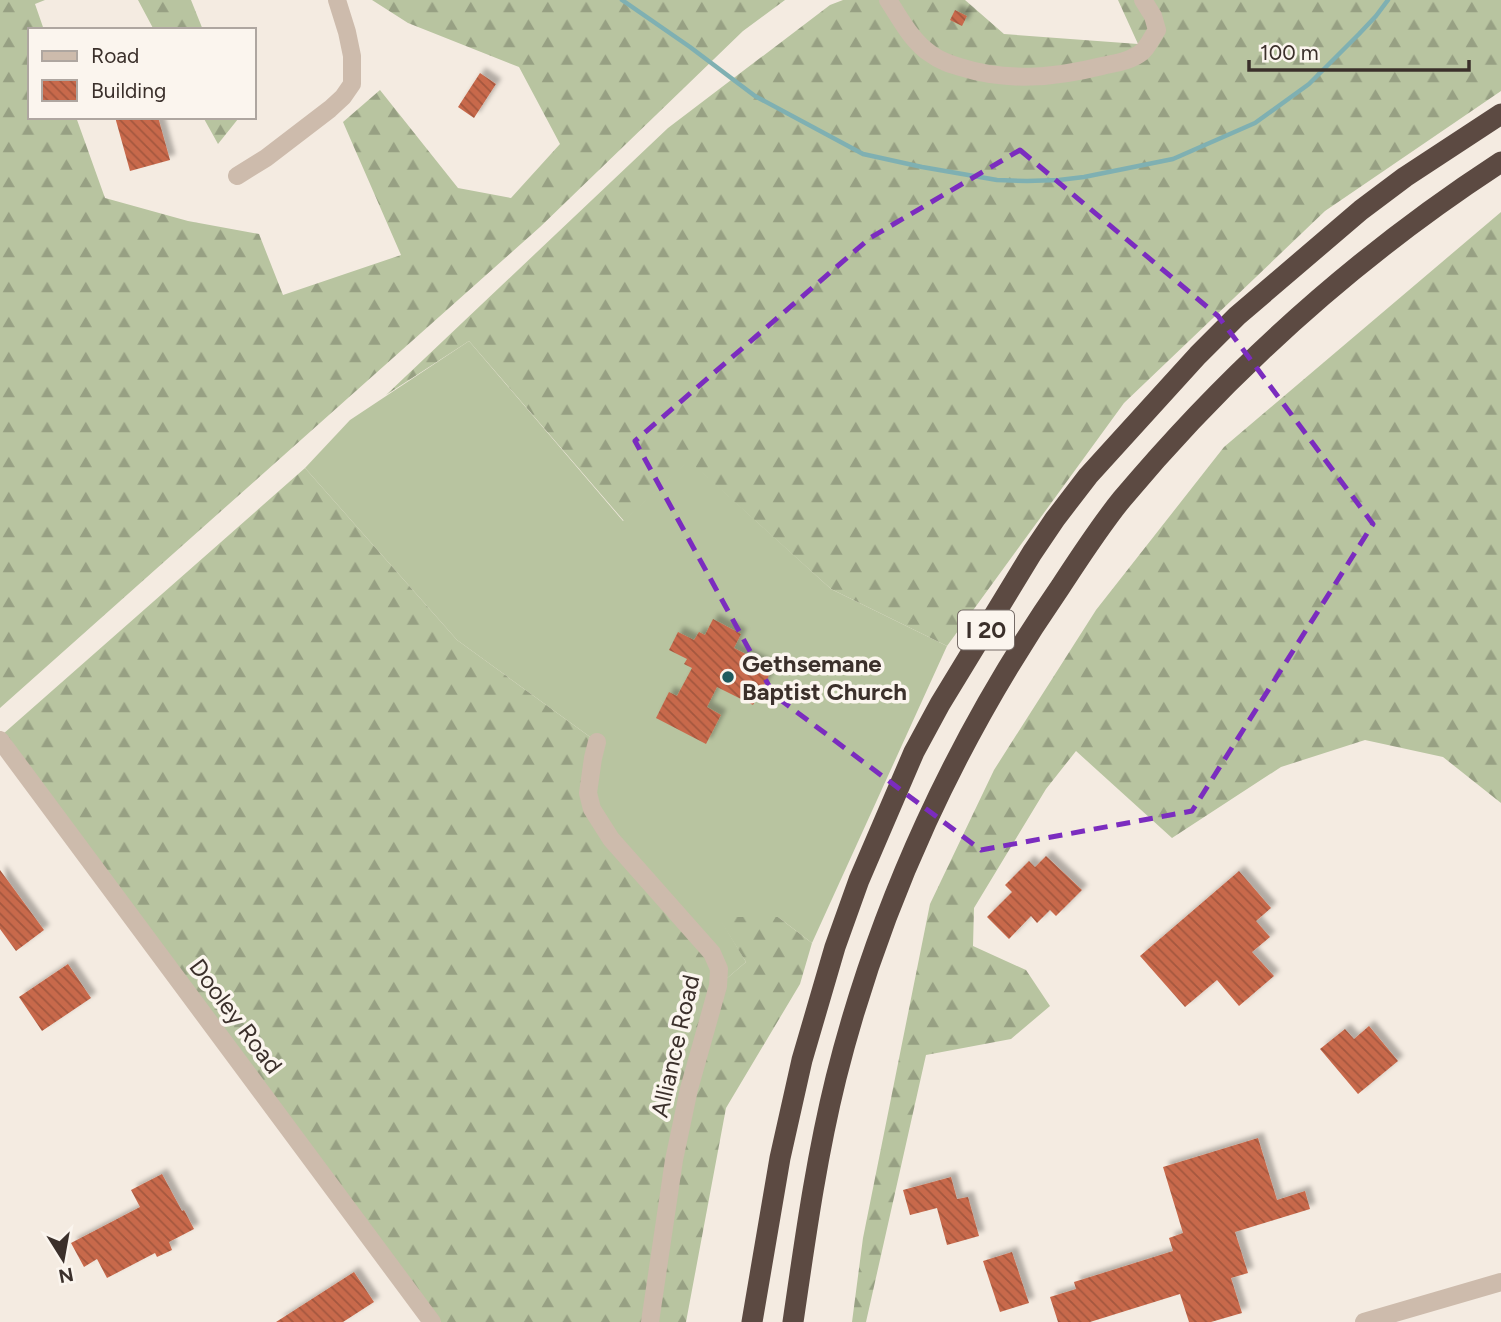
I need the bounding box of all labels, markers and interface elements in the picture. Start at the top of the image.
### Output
legend [28,28,256,119]
scale bar [1249,28,1470,72]
text: 100 m [1260,40,1319,65]
text: Road [91,43,139,68]
text: Building [91,78,166,103]
road number: I 20 [958,610,1014,650]
place label: Gethsemane Baptist Church [742,649,907,706]
marker: Gethsemane Baptist Church [720,669,736,685]
street label: Dooley Road [183,953,289,1079]
street label: Alliance Road [645,972,705,1120]
north arrow [28,1224,98,1294]
text: N [57,1263,76,1288]

